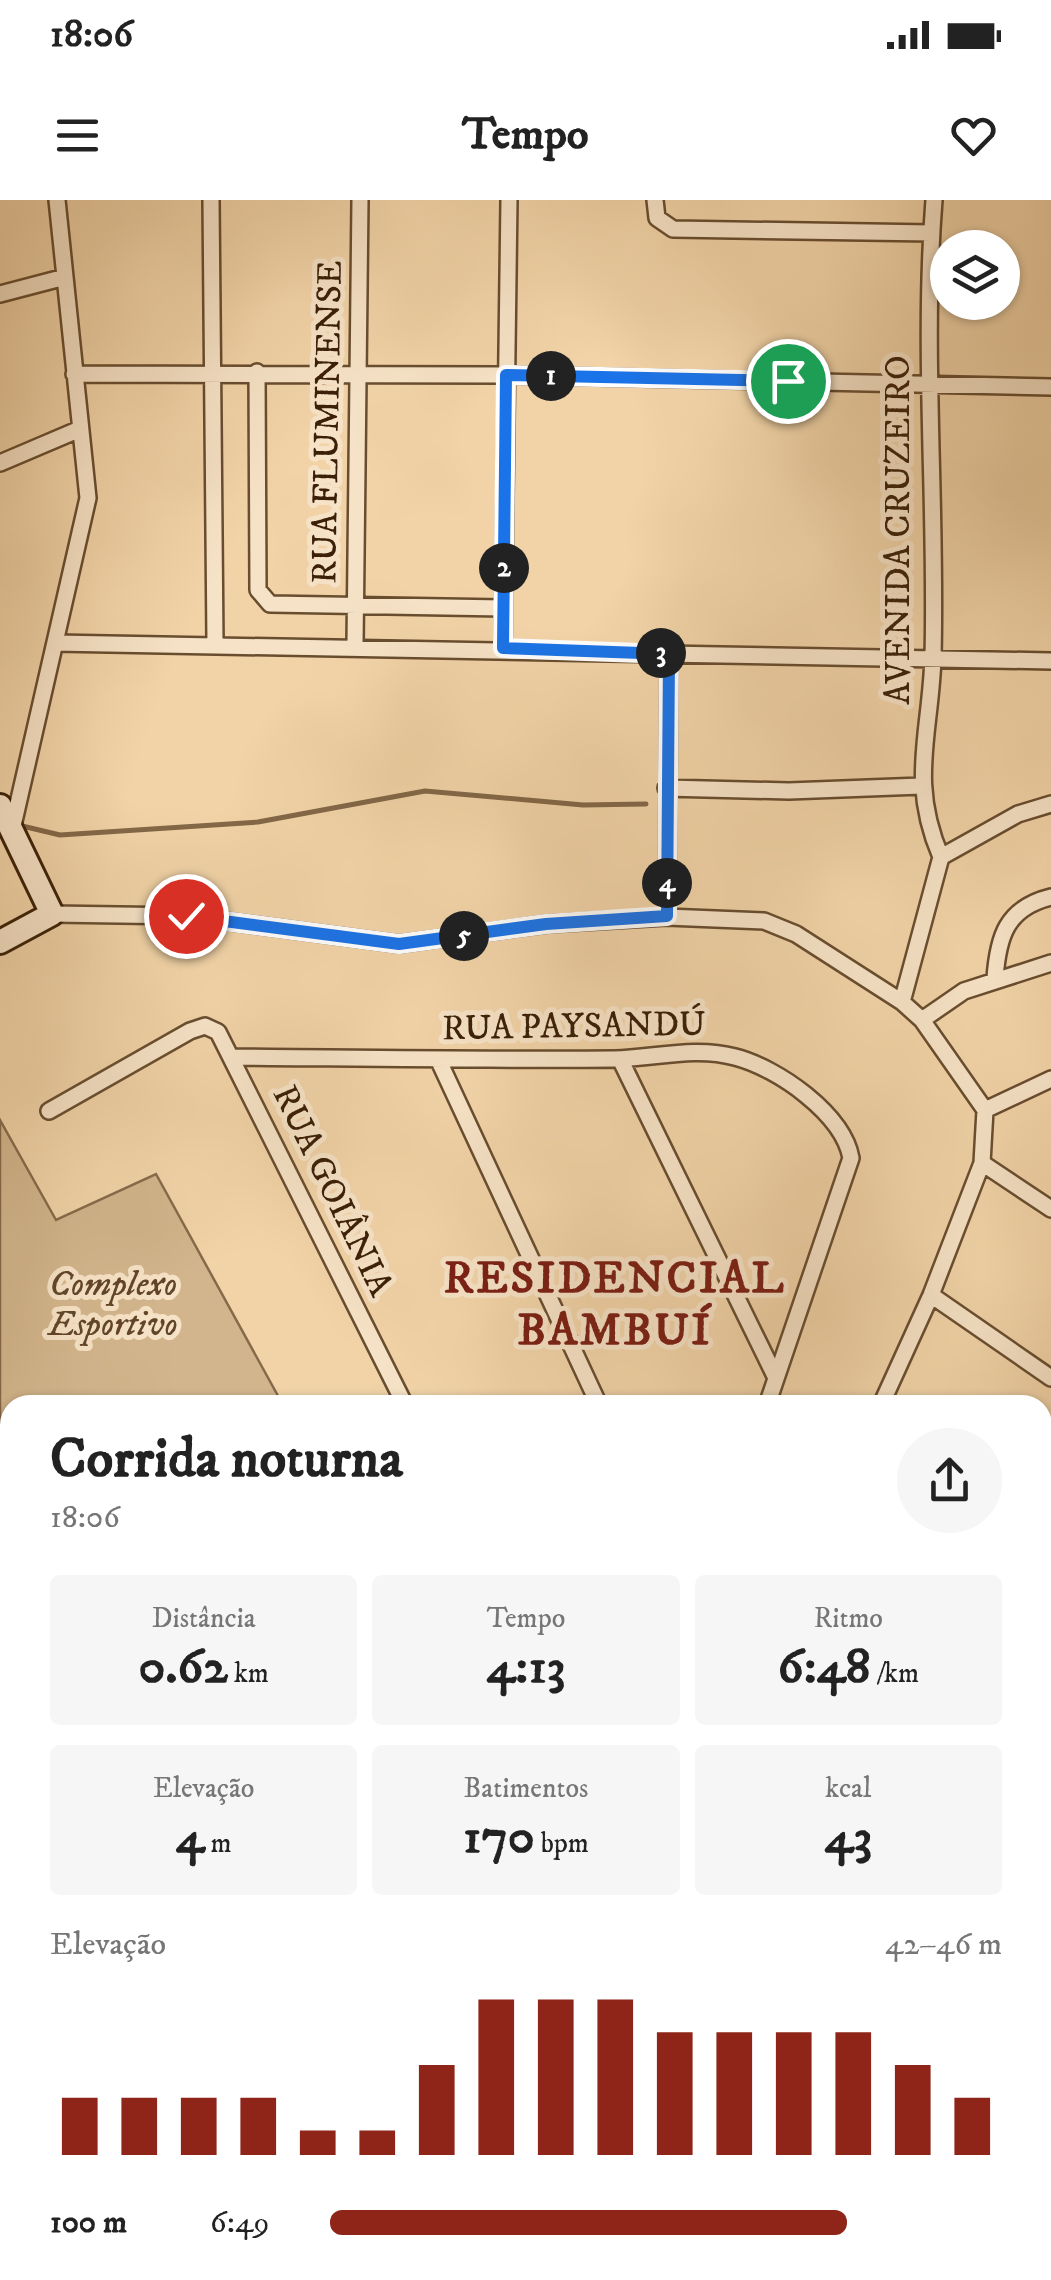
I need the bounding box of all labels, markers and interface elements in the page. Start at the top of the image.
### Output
text: 18:06 [50,11,133,59]
text: Tempo [462,107,589,163]
icon: menu [50,108,105,163]
icon: heart [946,108,1001,163]
map controls [930,230,1020,320]
button: layers [930,230,1020,320]
street label: RUA FLUMINENSE [303,260,353,584]
pin [746,339,831,424]
pin: 1 [526,351,576,401]
icon: arrive [761,354,816,409]
street label: AVENIDA CRUZEIRO [877,355,921,705]
text: 1 [546,358,556,393]
pin: 2 [479,543,529,593]
text: 2 [497,550,511,585]
pin: 3 [636,628,686,678]
text: 3 [656,635,666,670]
pin: 4 [642,858,692,908]
text: 4 [659,865,675,900]
pin [144,874,229,959]
icon: check [159,889,214,944]
pin: 5 [439,911,489,961]
text: 5 [457,918,471,953]
street label: RUA PAYSANDÚ [442,1002,706,1051]
street label: RUA GOIÂNIA [262,1078,403,1305]
district label: RESIDENCIAL BAMBUÍ [444,1251,786,1359]
park label: Complexo Esportivo [46,1263,178,1347]
text: Corrida noturna [50,1426,403,1495]
button: share [897,1428,1002,1533]
text: 18:06 [50,1498,120,1538]
text: Distância [152,1601,256,1636]
text: Tempo [487,1601,565,1636]
text: Ritmo [814,1601,883,1636]
text: 0.62 [139,1636,228,1699]
text: 4:13 [487,1636,565,1699]
text: 6:48 [778,1636,870,1699]
text: km [228,1656,269,1691]
text: /km [870,1656,919,1691]
text: Elevação [153,1771,254,1806]
text: Batimentos [464,1771,588,1806]
text: kcal [825,1771,871,1806]
text: 4 [176,1806,205,1869]
text: 170 [463,1806,535,1869]
text: 43 [825,1806,872,1869]
text: m [205,1826,232,1861]
text: bpm [535,1826,589,1861]
text: Elevação [50,1925,166,1965]
text: 42–46 m [885,1925,1002,1965]
text: 100 m [50,2203,127,2243]
text: 6:49 [210,2203,269,2243]

